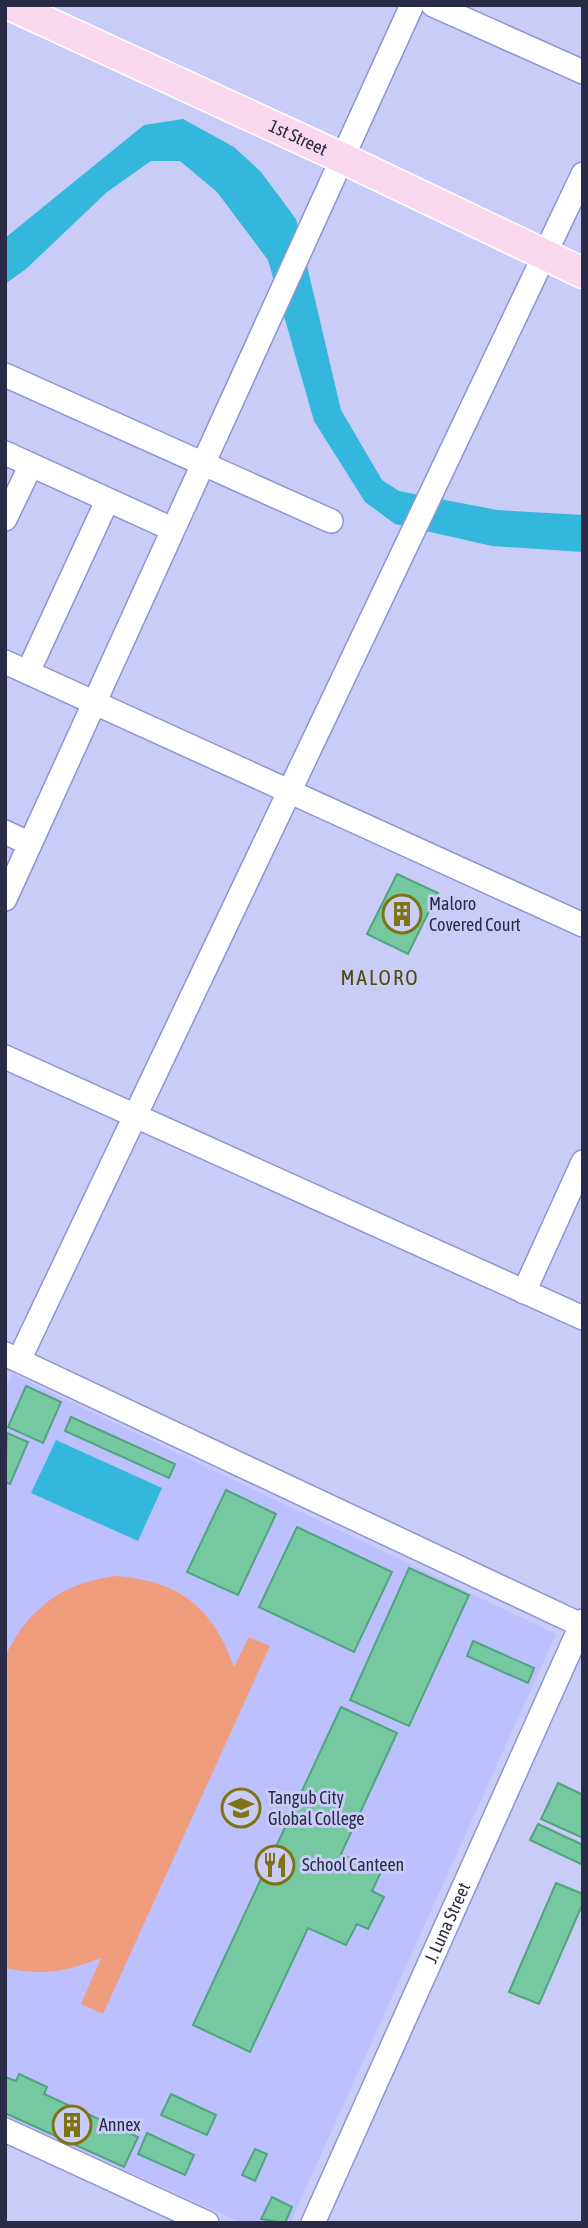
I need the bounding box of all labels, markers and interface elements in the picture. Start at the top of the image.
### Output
street label: 1st Street [266,115,331,160]
building icon: Maloro Covered Court [381,893,423,935]
place label: Maloro Covered Court [429,893,521,935]
district label: MALORO [341,965,419,989]
school or university icon: Tangub City Global College [220,1787,262,1829]
place label: Tangub City Global College [268,1787,364,1829]
restaurant icon: School Canteen [254,1844,296,1886]
place label: School Canteen [302,1854,404,1875]
street label: J. Luna Street [420,1879,474,1966]
building icon: Annex [51,2104,93,2146]
place label: Annex [99,2114,141,2135]

